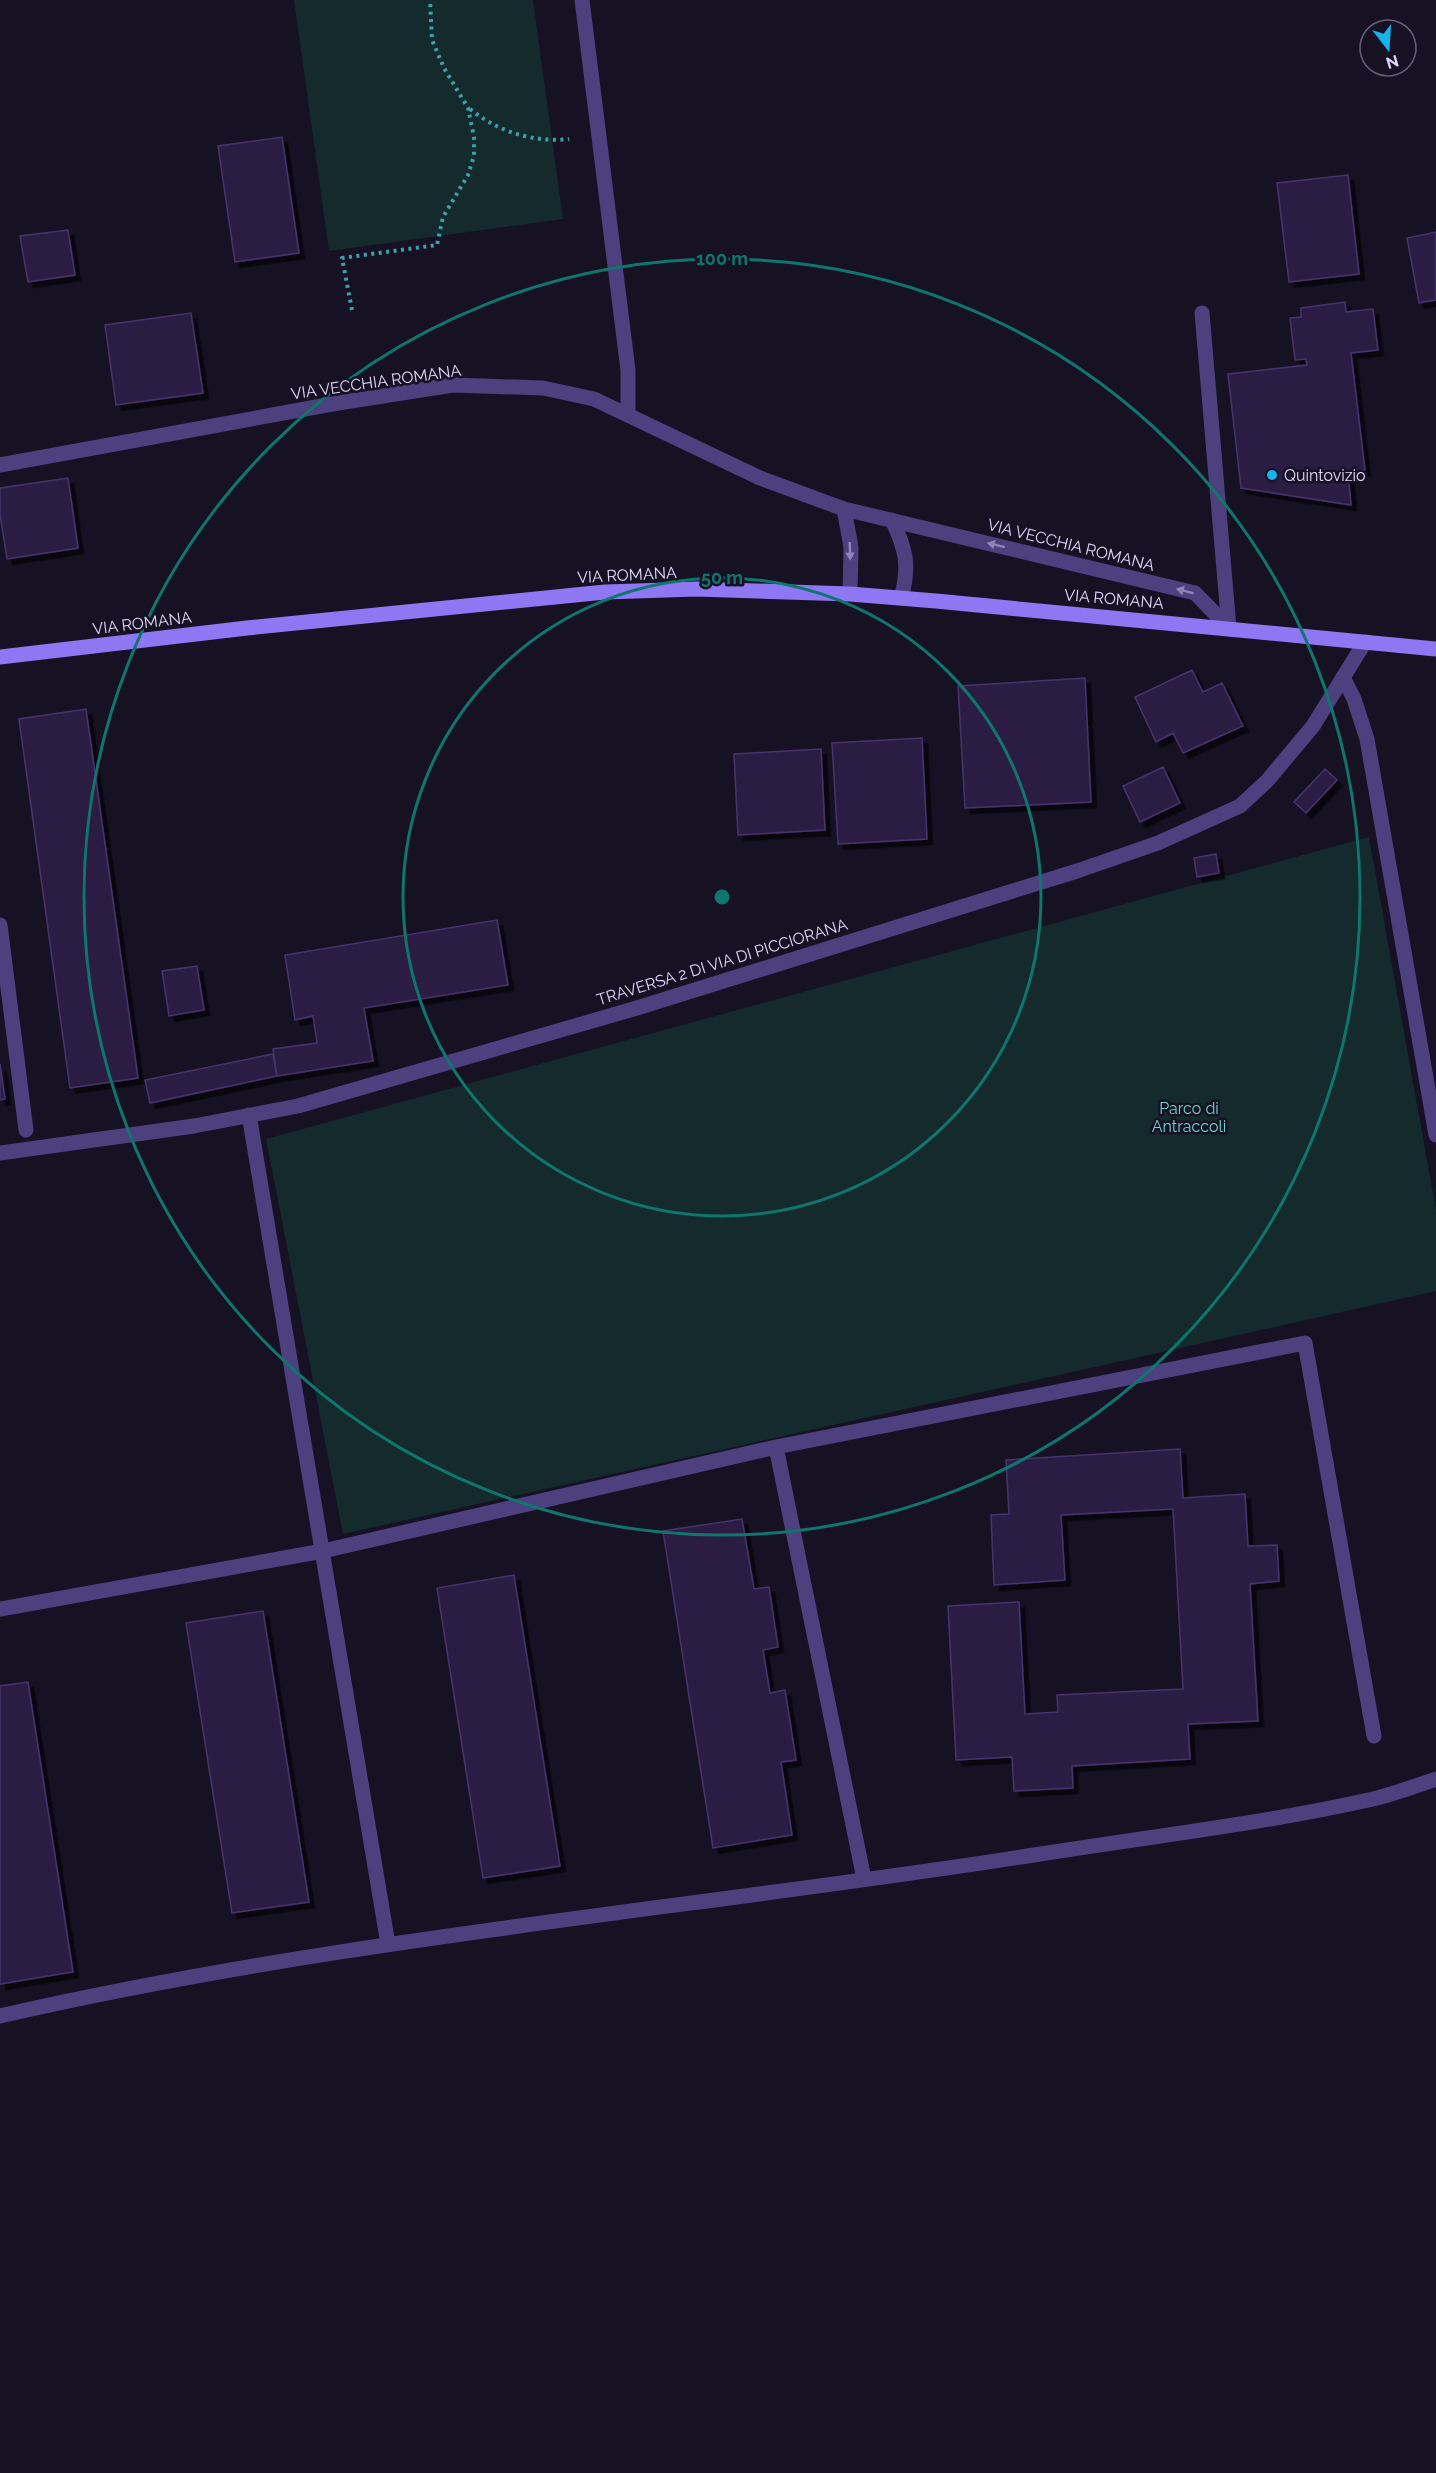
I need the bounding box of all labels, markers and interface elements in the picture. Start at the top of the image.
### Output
north arrow [1358,18,1418,78]
text: N [1384,51,1401,73]
text: 100 m [696,248,748,269]
street label: VIA VECCHIA ROMANA [290,361,462,403]
place label: Quintovizio [1284,466,1366,485]
marker: Quintovizio [1265,468,1279,482]
street label: VIA VECCHIA ROMANA [985,515,1157,575]
one-way arrow [987,540,1005,550]
one-way arrow [845,542,855,561]
street label: VIA ROMANA [577,563,677,587]
text: 50 m [701,567,743,588]
street label: VIA ROMANA [1064,585,1165,613]
one-way arrow [1176,586,1194,596]
street label: VIA ROMANA [91,607,193,639]
centre of rings [712,887,732,907]
street label: TRAVERSA 2 DI VIA DI PICCIORANA [594,915,850,1009]
park label: Parco di Antraccoli [1152,1099,1226,1136]

